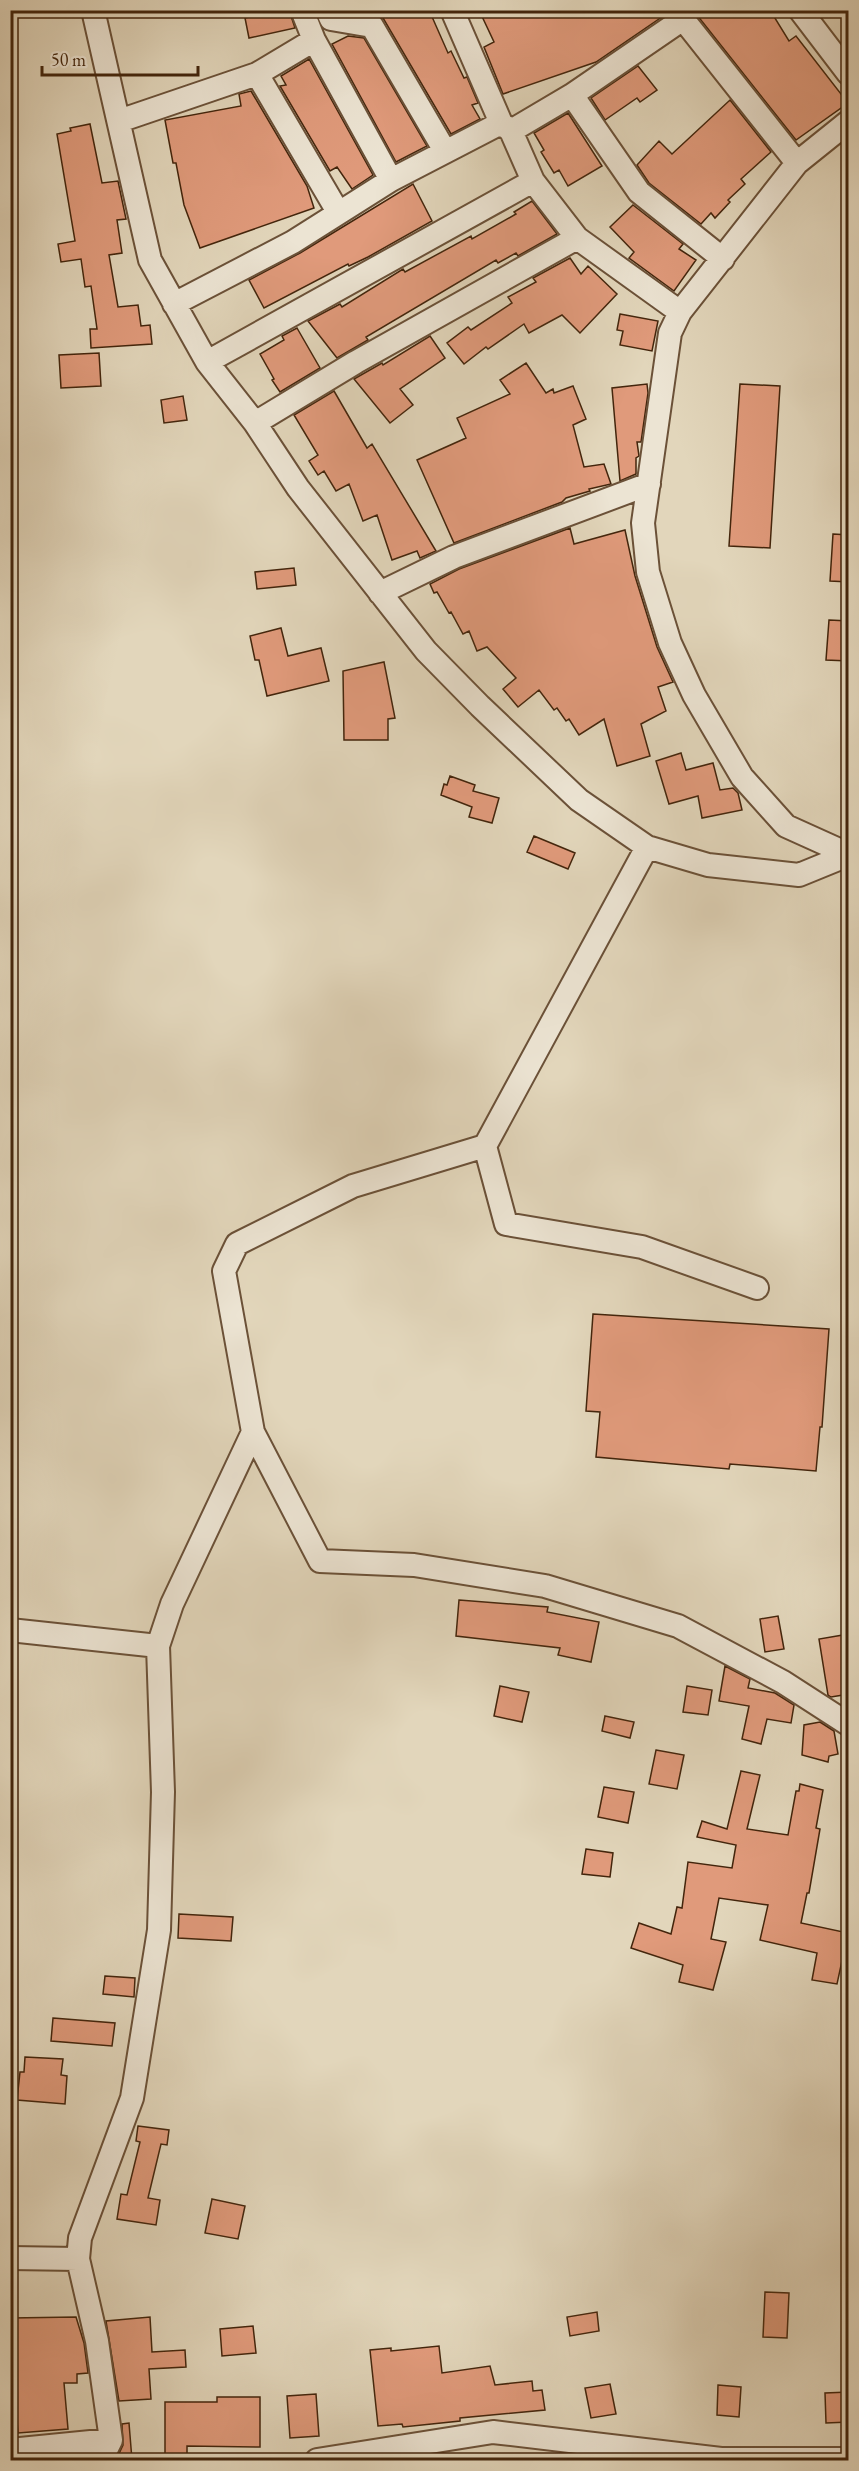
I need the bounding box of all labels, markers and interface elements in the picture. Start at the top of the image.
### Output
scale bar [42,39,198,77]
text: 50 m [51,48,86,71]

